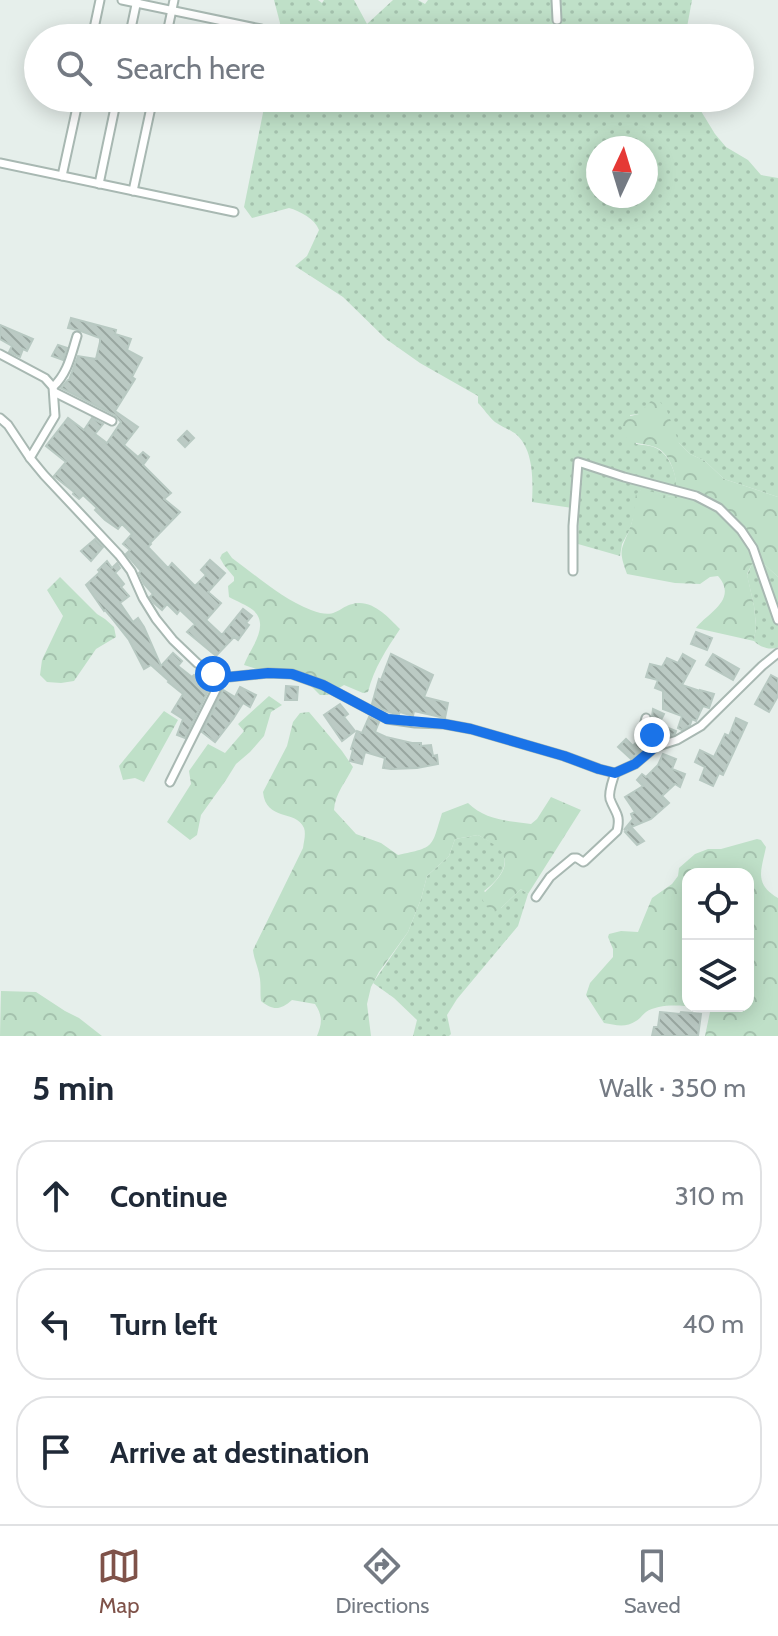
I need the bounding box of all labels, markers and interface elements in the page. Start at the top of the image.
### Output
search box [24,24,754,112]
icon: search [52,46,96,90]
text: Search here [116,50,265,87]
north arrow [586,136,658,208]
route start [195,656,231,692]
route end [634,717,670,753]
map controls [682,868,754,1012]
button: locate [682,868,754,940]
button: layers [682,940,754,1012]
text: 5 min [32,1067,114,1109]
text: Walk · 350 m [599,1072,746,1104]
icon: ahead [34,1174,78,1218]
text: Continue [110,1178,227,1215]
text: 310 m [675,1180,744,1212]
icon: left [34,1302,78,1346]
text: Turn left [110,1306,218,1343]
text: 40 m [682,1308,744,1340]
icon: arrive [34,1430,78,1474]
text: Arrive at destination [110,1434,370,1471]
tab: Map [97,1544,141,1619]
tab: Directions [335,1544,429,1619]
tab: Saved [624,1544,681,1619]

